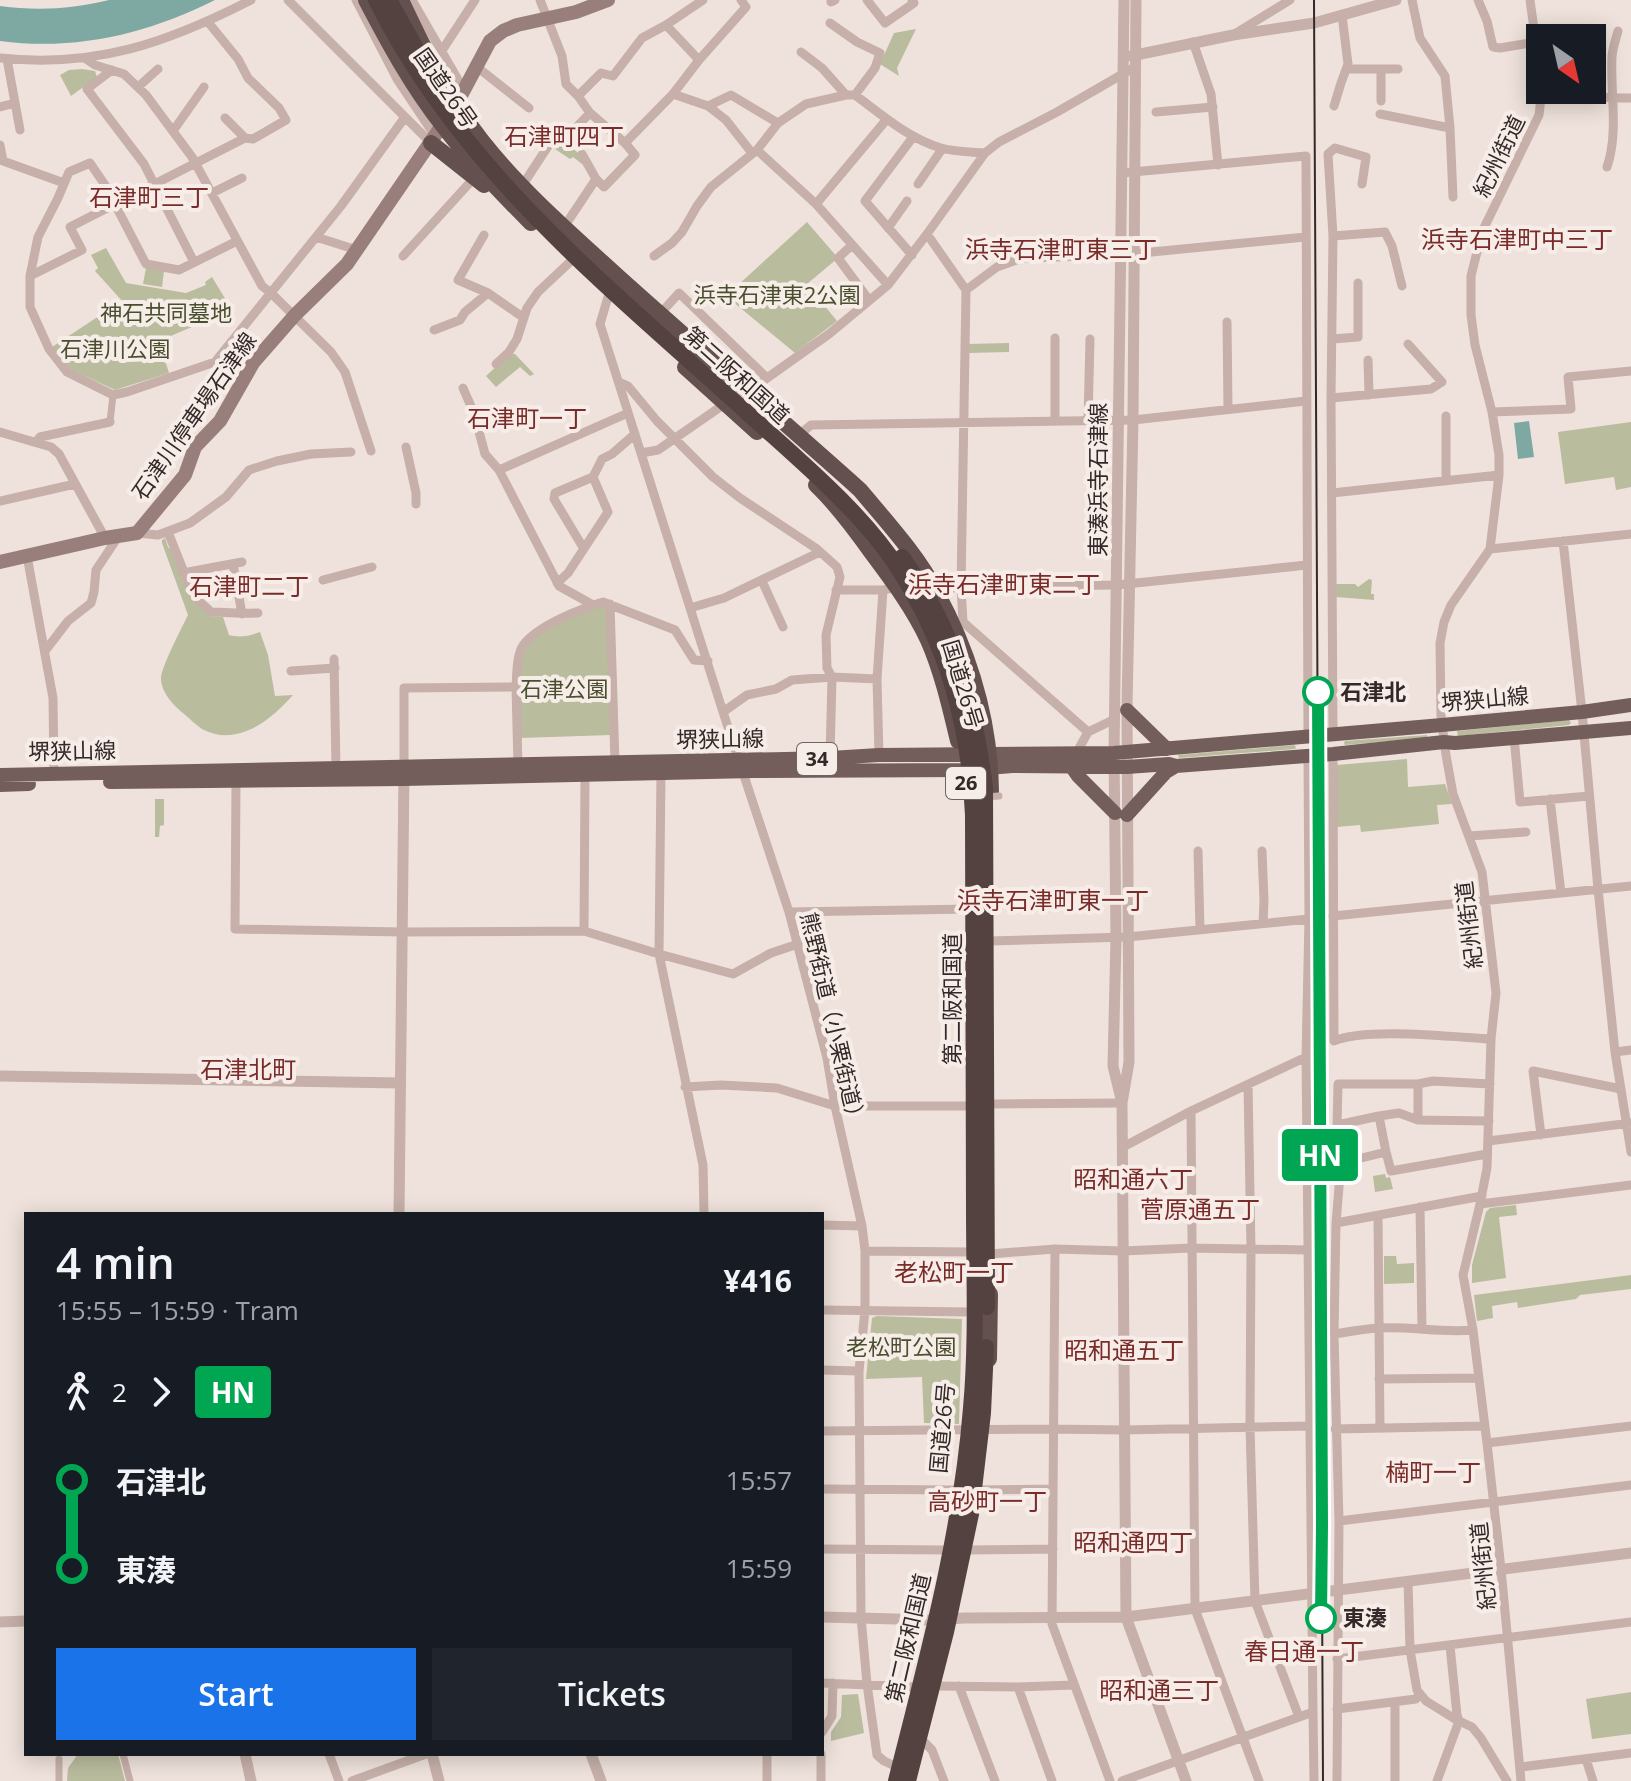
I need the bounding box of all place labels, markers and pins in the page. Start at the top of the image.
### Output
place label: 石津北 [1340,676,1406,706]
marker: 石津北 [1303,677,1333,707]
place label: 東湊 [1343,1602,1387,1632]
marker: 東湊 [1306,1603,1336,1633]

